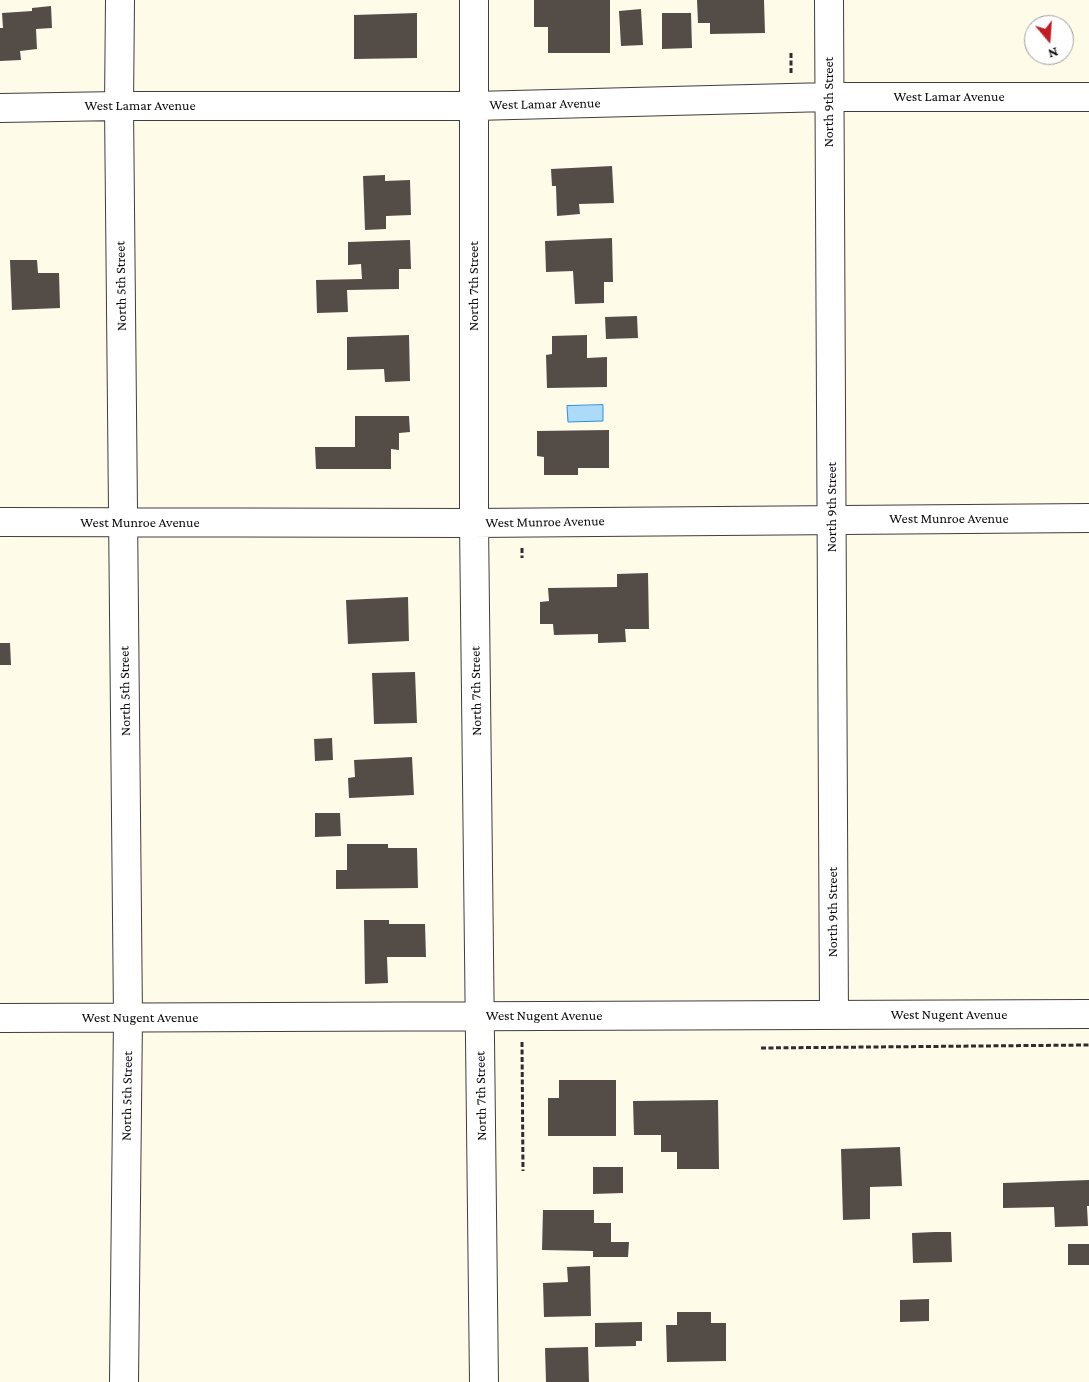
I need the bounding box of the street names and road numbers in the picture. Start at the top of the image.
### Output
street label: North 9th Street [821,57,837,147]
street label: West Lamar Avenue [893,89,1005,105]
street label: West Lamar Avenue [489,95,601,113]
street label: West Lamar Avenue [84,98,196,114]
street label: North 5th Street [112,241,130,331]
street label: North 7th Street [466,241,482,331]
street label: North 9th Street [824,462,840,552]
street label: West Munroe Avenue [889,511,1009,527]
street label: West Munroe Avenue [485,513,605,531]
street label: West Munroe Avenue [80,515,200,531]
street label: North 5th Street [116,646,134,736]
street label: North 7th Street [467,646,485,736]
street label: North 9th Street [825,867,841,957]
street label: West Nugent Avenue [891,1007,1007,1023]
street label: West Nugent Avenue [486,1008,602,1024]
street label: West Nugent Avenue [82,1010,198,1026]
street label: North 5th Street [118,1051,136,1141]
street label: North 7th Street [472,1051,490,1141]

